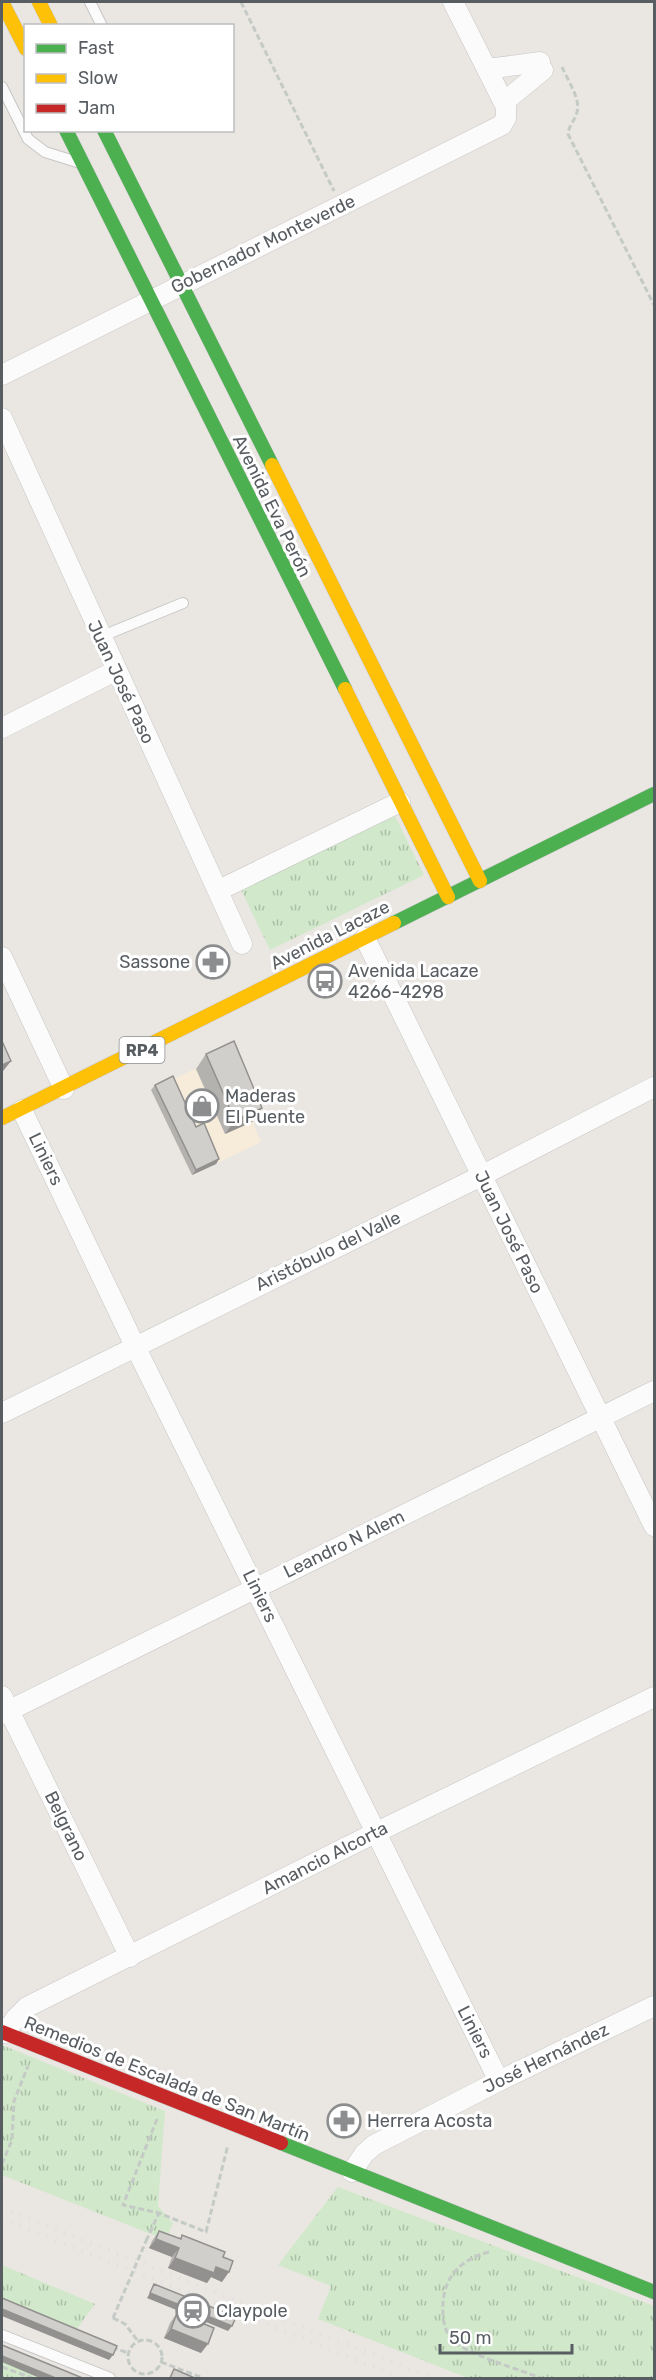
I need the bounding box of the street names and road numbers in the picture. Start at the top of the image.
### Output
street label: Gobernador Monteverde [167,190,359,298]
street label: Avenida Eva Perón [228,431,316,581]
street label: Juan José Paso [83,617,159,747]
street label: Avenida Lacaze [267,896,393,974]
road number: RP4 [120,1037,164,1063]
street label: Liniers [24,1129,68,1189]
street label: Juan José Paso [470,1167,548,1297]
street label: Aristóbulo del Valle [252,1206,404,1296]
street label: Leandro N Alem [280,1505,408,1583]
street label: Liniers [238,1566,282,1626]
street label: Belgrano [40,1787,92,1865]
street label: Amancio Alcorta [259,1817,391,1899]
street label: Liniers [453,2002,497,2062]
street label: Remedios de Escalada de San Martín [21,2011,313,2147]
street label: José Hernández [480,2018,612,2098]

